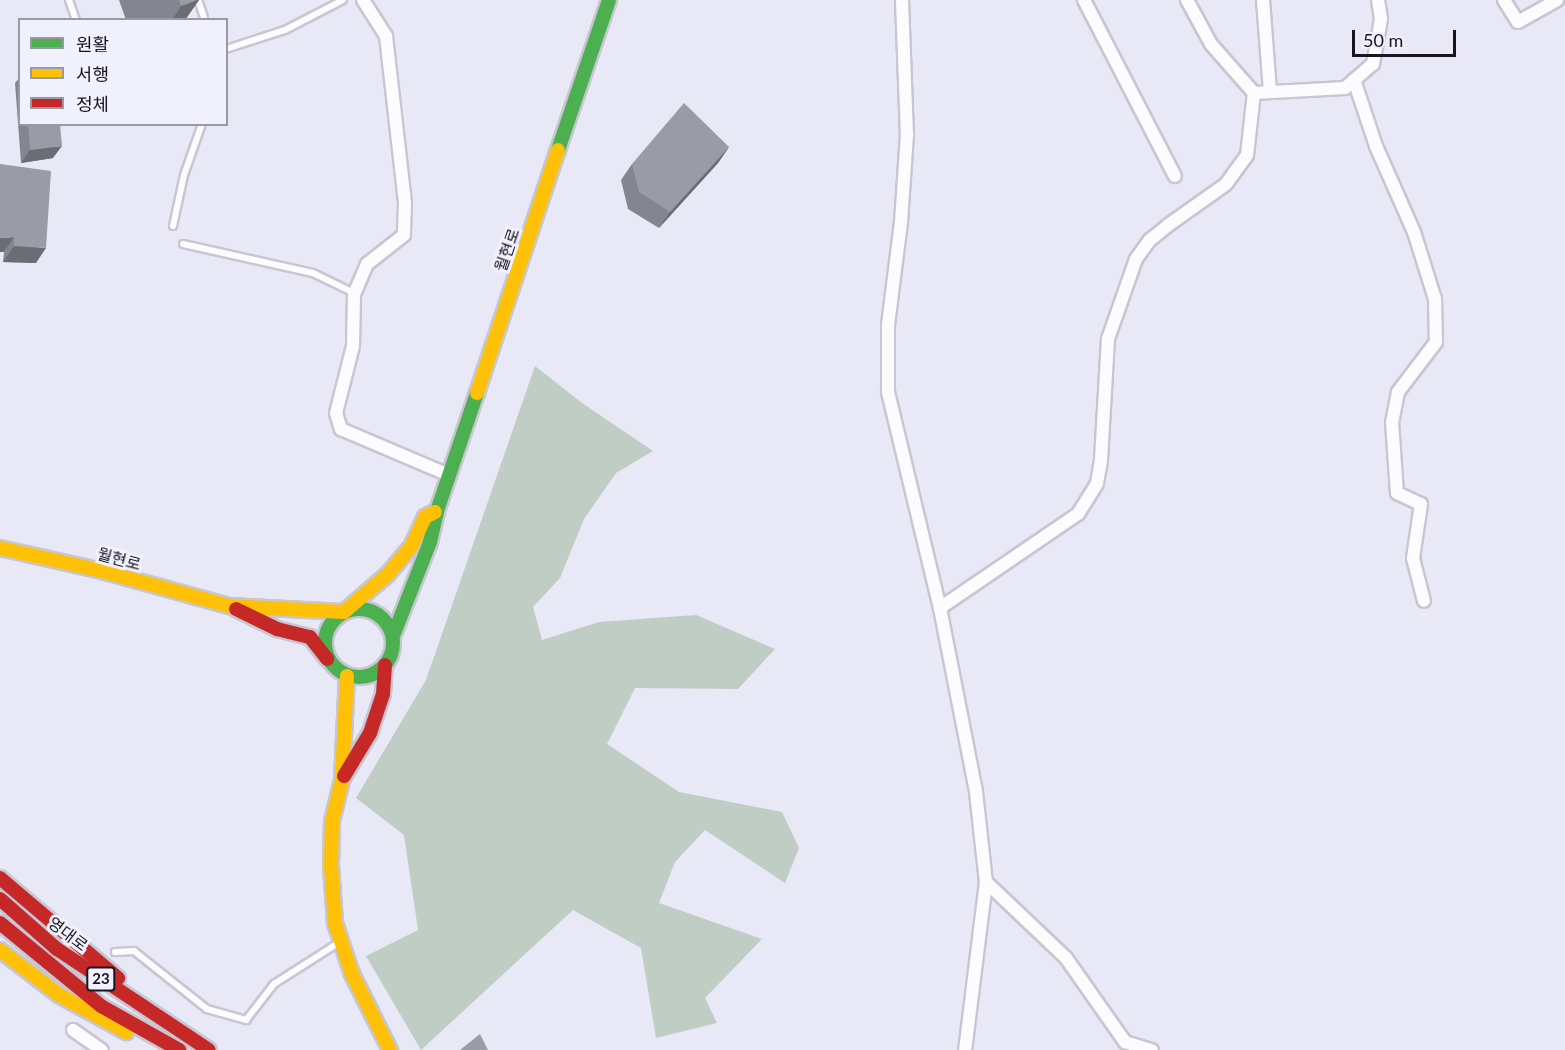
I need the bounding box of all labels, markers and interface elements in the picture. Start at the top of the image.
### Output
legend [18,18,228,126]
scale bar [1355,18,1458,56]
text: 50 m [1363,29,1403,51]
text: 원활 [76,33,109,55]
text: 서행 [76,63,109,85]
text: 정체 [76,93,109,115]
street label: 월현로 [491,226,523,274]
street label: 월현로 [95,544,143,574]
street label: 영대로 [45,913,91,955]
road number: 23 [86,967,116,991]

